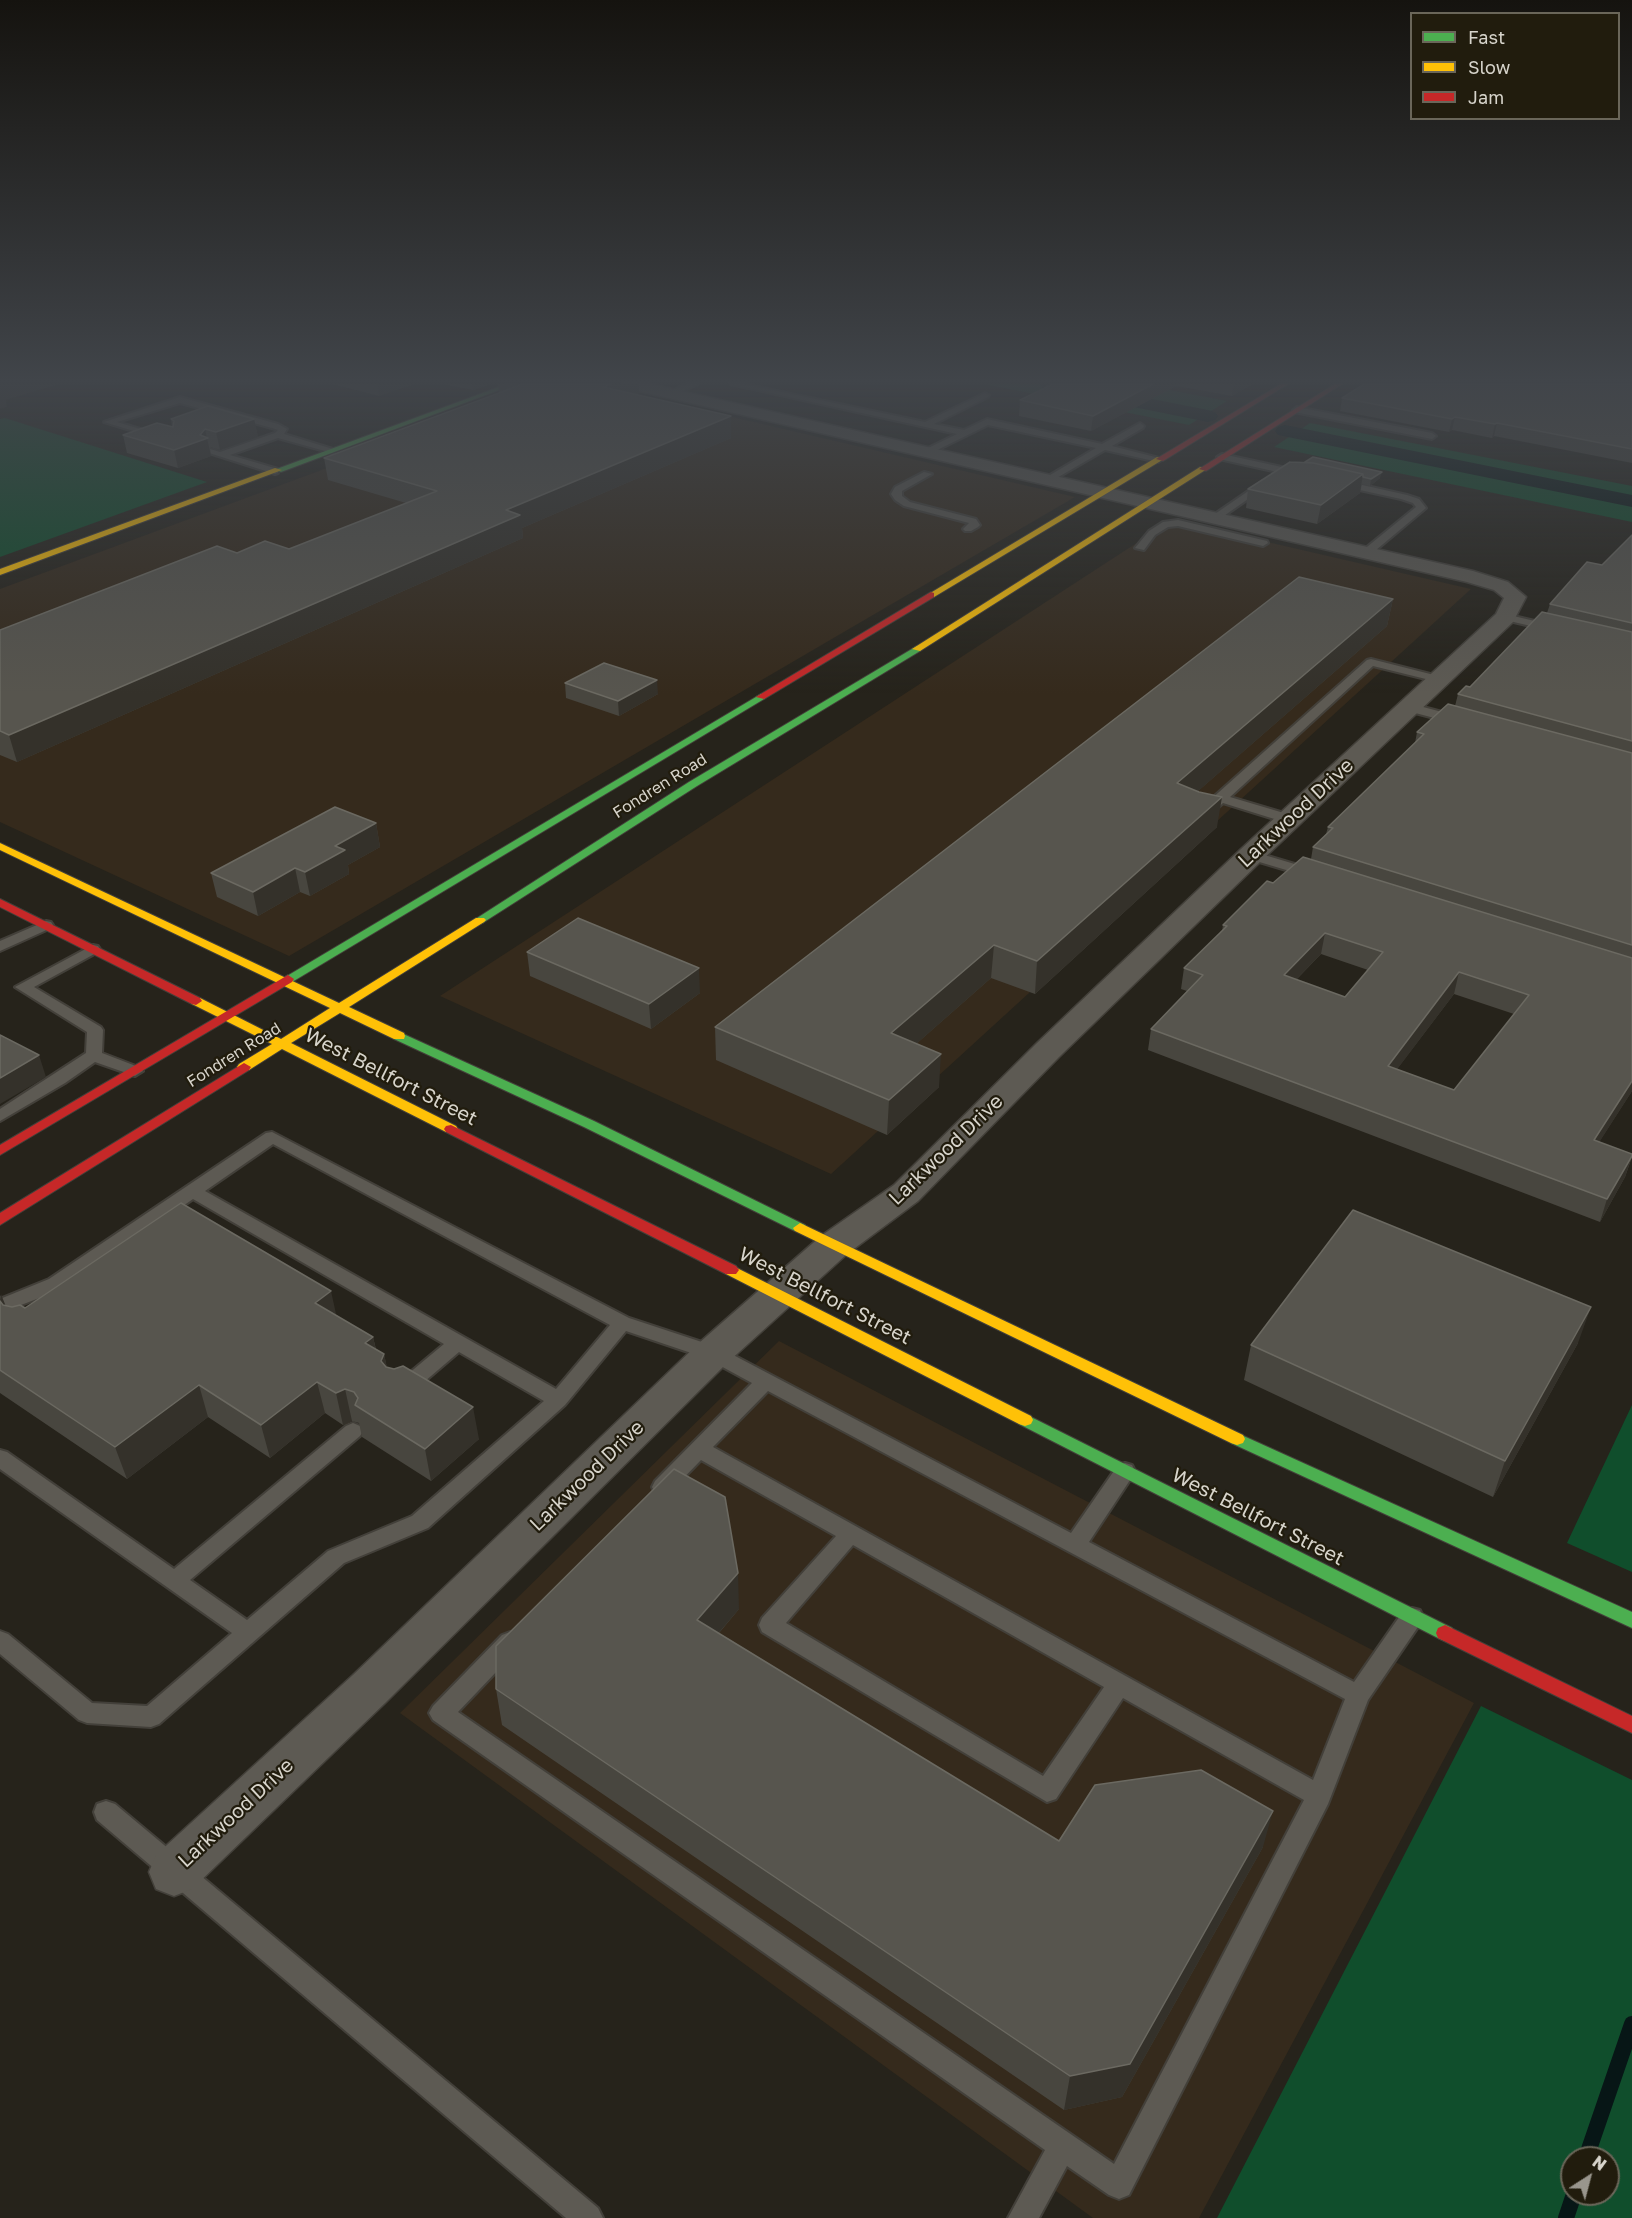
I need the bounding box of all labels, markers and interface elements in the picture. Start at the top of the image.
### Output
legend [1410,12,1620,120]
text: Fast [1468,26,1505,48]
text: Slow [1468,56,1510,78]
text: Jam [1468,86,1504,108]
street label: Fondren Road [610,749,710,823]
street label: Larkwood Drive [1233,753,1359,873]
street label: Fondren Road [184,1018,284,1092]
street label: West Bellfort Street [301,1023,481,1131]
street label: Larkwood Drive [884,1090,1008,1210]
street label: West Bellfort Street [735,1242,915,1350]
street label: Larkwood Drive [525,1416,649,1536]
street label: West Bellfort Street [1168,1463,1348,1571]
street label: Larkwood Drive [173,1753,299,1873]
north arrow [1560,2146,1620,2206]
text: N [1589,2151,1610,2175]

